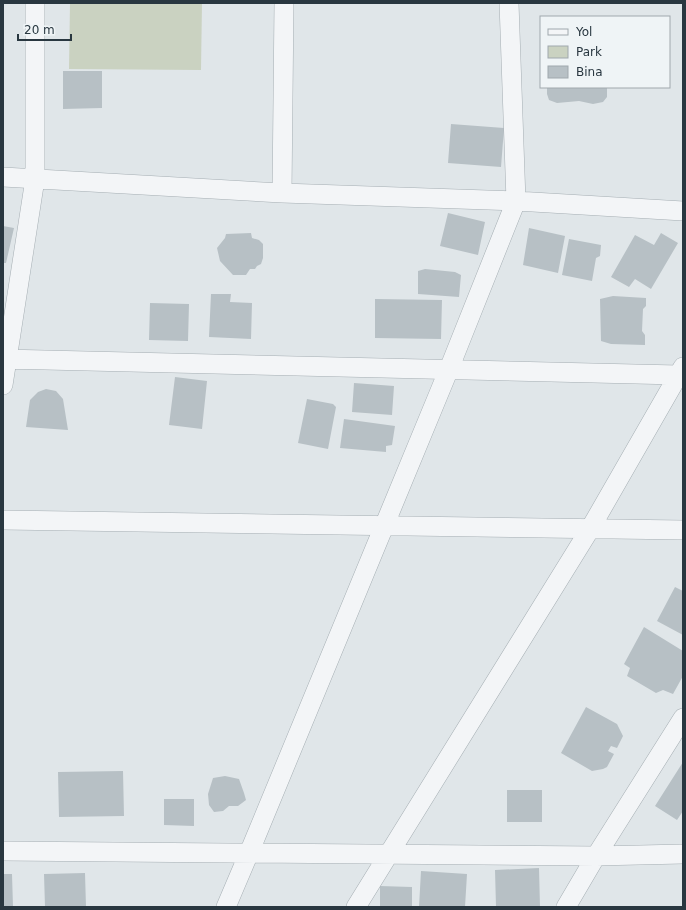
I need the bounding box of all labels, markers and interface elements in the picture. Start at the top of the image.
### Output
scale bar [18,16,71,42]
legend [540,16,670,88]
text: 20 m [24,23,55,37]
text: Yol [575,25,592,39]
text: Park [576,45,602,59]
text: Bina [576,65,603,79]

